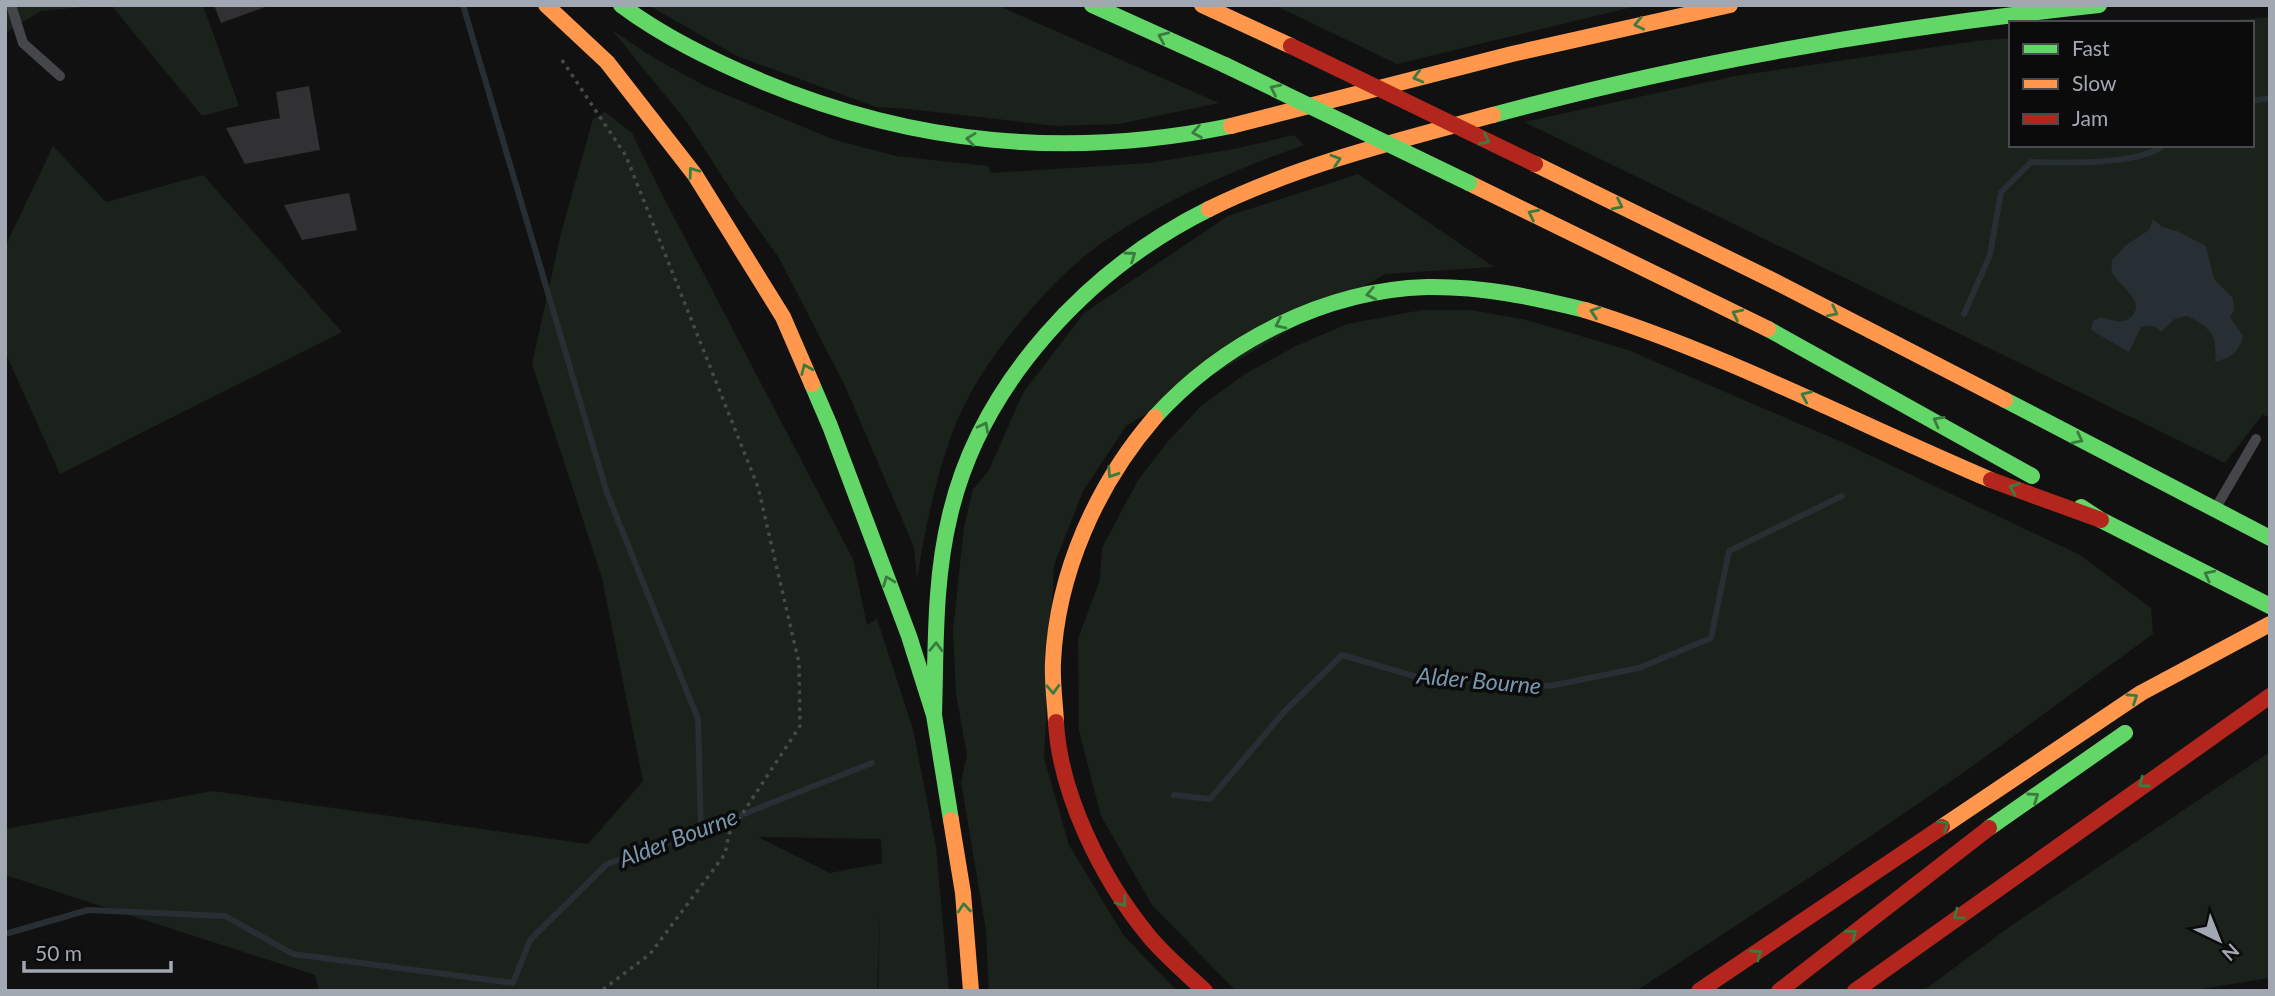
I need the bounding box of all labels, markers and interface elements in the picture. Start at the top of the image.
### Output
one-way arrow [1633,16,1645,31]
legend [2009,21,2254,147]
one-way arrow [1157,31,1170,45]
text: Fast [2072,35,2110,60]
one-way arrow [1412,69,1424,83]
text: Slow [2072,70,2117,95]
one-way arrow [1270,83,1282,97]
text: Jam [2072,105,2108,130]
one-way arrow [1191,124,1203,139]
one-way arrow [965,131,977,146]
one-way arrow [1478,132,1490,146]
one-way arrow [1329,154,1342,168]
one-way arrow [688,168,701,180]
one-way arrow [1611,197,1623,211]
one-way arrow [1528,209,1540,223]
one-way arrow [1123,252,1136,264]
one-way arrow [1365,285,1377,300]
one-way arrow [1826,303,1838,317]
one-way arrow [1589,306,1602,320]
one-way arrow [1732,309,1744,323]
one-way arrow [1275,316,1287,330]
one-way arrow [800,364,814,376]
one-way arrow [1801,390,1813,404]
one-way arrow [1933,416,1945,429]
one-way arrow [976,422,990,434]
one-way arrow [2071,430,2083,444]
one-way arrow [1107,466,1120,479]
one-way arrow [2009,483,2021,497]
one-way arrow [2204,570,2216,584]
one-way arrow [883,576,897,588]
one-way arrow [928,641,944,652]
water label: Alder Bourne [1415,661,1542,699]
one-way arrow [1045,684,1060,695]
one-way arrow [2125,694,2138,706]
one-way arrow [2138,775,2151,787]
one-way arrow [2026,793,2039,805]
water label: Alder Bourne [614,802,741,873]
one-way arrow [1936,820,1949,833]
one-way arrow [1113,894,1126,907]
one-way arrow [957,903,972,914]
north arrow [2184,905,2254,975]
one-way arrow [1953,907,1966,919]
one-way arrow [1844,929,1857,942]
scale bar [24,930,172,974]
text: N [2218,939,2244,966]
text: 50 m [35,940,82,965]
one-way arrow [1749,949,1762,962]

